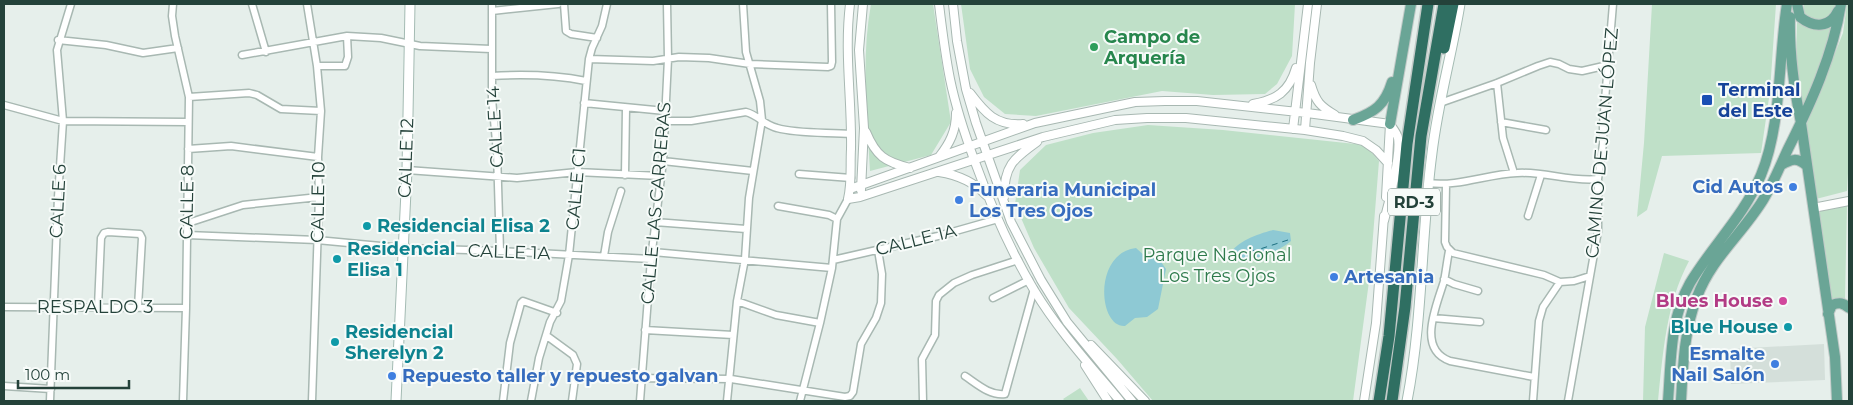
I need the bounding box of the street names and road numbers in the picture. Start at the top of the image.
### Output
street label: CAMINO DE JUAN LÓPEZ [1581,27,1623,259]
street label: CALLE 14 [482,86,508,168]
street label: CALLE LAS CARRERAS [636,101,676,305]
street label: CALLE 12 [394,118,418,198]
street label: CALLE C1 [561,147,591,231]
street label: CALLE 10 [306,161,330,243]
street label: CALLE 6 [45,163,71,239]
street label: CALLE 8 [175,164,199,240]
road number: RD-3 [1388,188,1440,216]
street label: CALLE 1A [873,219,959,261]
street label: CALLE 1A [467,240,551,264]
street label: RESPALDO 3 [37,296,153,318]

